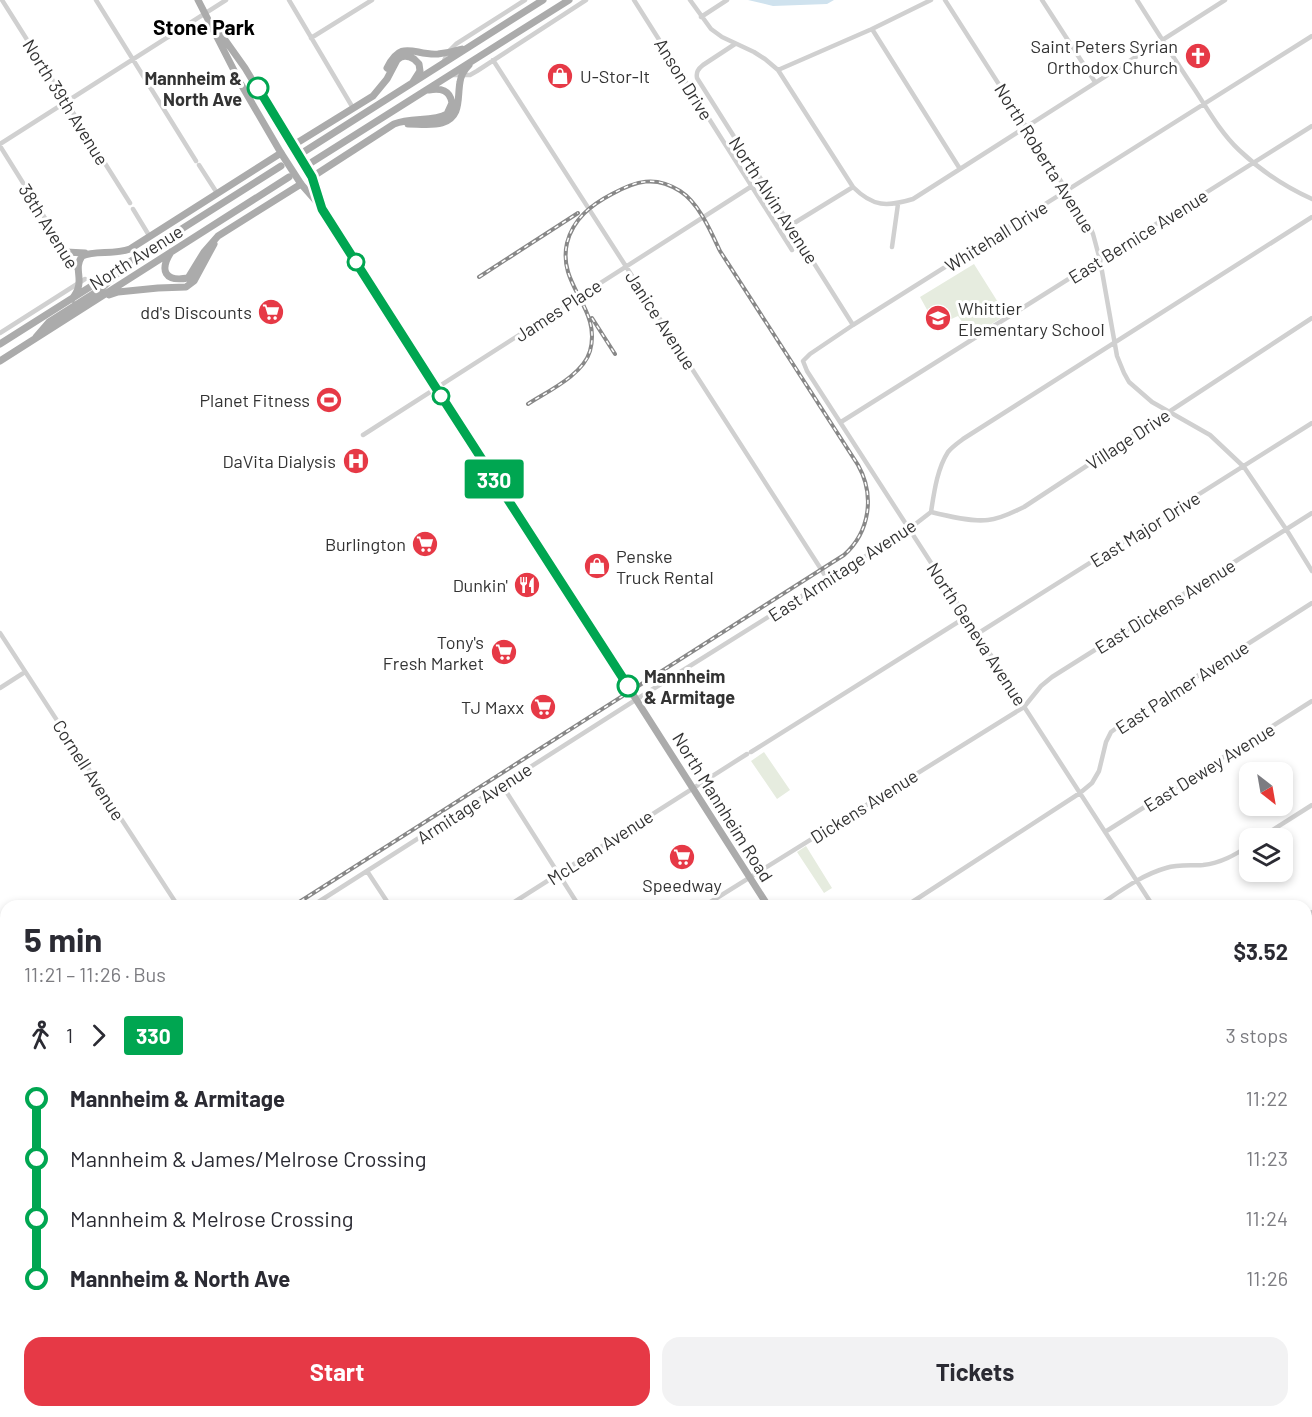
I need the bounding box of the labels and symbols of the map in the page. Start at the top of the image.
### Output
district label: Stone Park [153,14,255,39]
street label: Anson Drive [650,34,718,124]
street label: North 39th Avenue [18,35,114,169]
place label: Saint Peters Syrian Orthodox Church [1031,35,1178,78]
church icon: Saint Peters Syrian Orthodox Church [1183,41,1213,71]
shop icon: U-Stor-It [545,61,575,91]
place label: U-Stor-It [580,65,650,87]
place label: Mannheim & North Ave [144,67,242,110]
marker: Mannheim & North Ave [247,77,269,99]
street label: North Roberta Avenue [990,79,1100,237]
street label: North Alvin Avenue [725,132,823,268]
street label: 38th Avenue [14,180,84,272]
street label: East Bernice Avenue [1064,184,1212,288]
street label: Whitehall Drive [941,196,1051,276]
street label: North Avenue [85,220,187,294]
unlabelled marker [347,253,365,271]
street label: Janice Avenue [621,266,701,374]
street label: James Place [511,274,605,346]
supermarket icon: dd's Discounts [256,297,286,327]
place label: Whittier Elementary School [958,297,1105,340]
place label: dd's Discounts [140,301,252,323]
school or university icon: Whittier Elementary School [923,303,953,333]
sports icon: Planet Fitness [314,385,344,415]
unlabelled marker [432,387,450,405]
place label: Planet Fitness [199,389,310,411]
street label: Village Drive [1082,404,1174,474]
hospital icon: DaVita Dialysis [341,446,371,476]
place label: DaVita Dialysis [223,450,336,472]
line badge: 330 [460,460,528,498]
street label: East Major Drive [1086,486,1204,572]
street label: East Armitage Avenue [764,514,920,626]
supermarket icon: Burlington [410,529,440,559]
place label: Burlington [325,533,406,555]
place label: Penske Truck Rental [616,545,714,588]
shop icon: Penske Truck Rental [582,551,612,581]
street label: East Dickens Avenue [1091,554,1239,658]
street label: North Geneva Avenue [922,558,1032,710]
restaurant icon: Dunkin' [512,570,542,600]
place label: Dunkin' [453,574,508,596]
place label: Tony's Fresh Market [383,631,484,674]
street label: East Palmer Avenue [1111,636,1253,738]
supermarket icon: Tony's Fresh Market [489,637,519,667]
place label: Mannheim & Armitage [644,665,735,708]
marker: Mannheim & Armitage [617,675,639,697]
supermarket icon: TJ Maxx [528,692,558,722]
place label: TJ Maxx [461,696,524,718]
street label: Cornell Avenue [48,716,130,824]
street label: East Dewey Avenue [1139,718,1279,816]
street label: North Mannheim Road [668,728,778,886]
street label: Armitage Avenue [412,758,536,848]
north arrow [1239,762,1293,816]
street label: Dickens Avenue [806,764,922,848]
street label: McLean Avenue [543,805,657,889]
supermarket icon: Speedway [667,842,697,872]
place label: Speedway [642,874,722,896]

